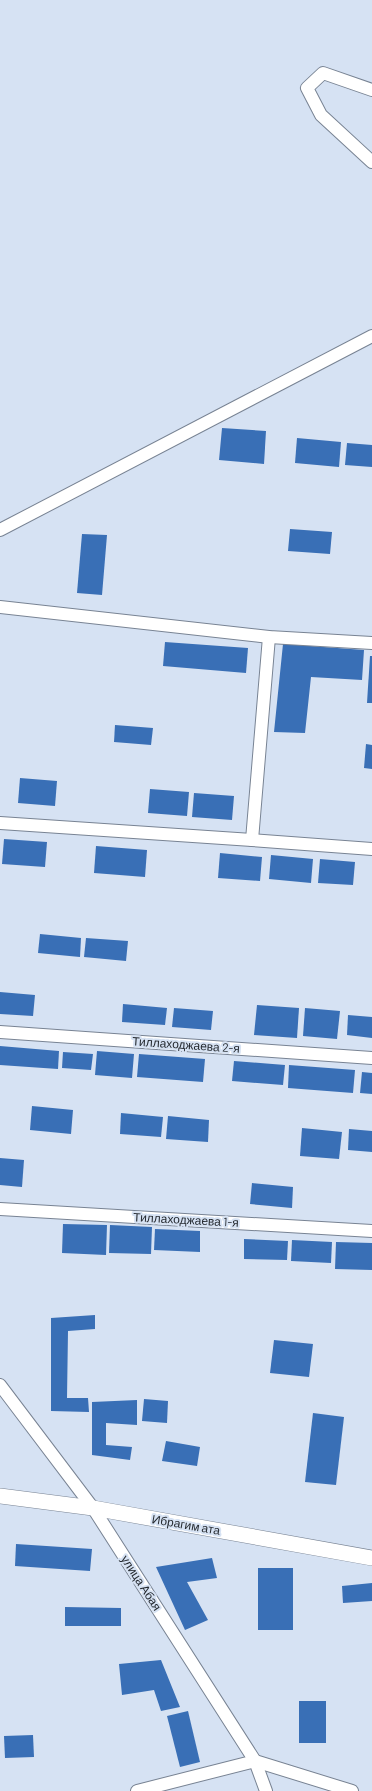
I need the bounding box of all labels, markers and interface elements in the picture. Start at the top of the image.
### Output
street label: Тиллаходжаева 2-я [132,1033,240,1056]
street label: Тиллаходжаева 1-я [133,1209,239,1230]
street label: Ибрагим ата [151,1511,222,1538]
street label: улица Абая [118,1552,165,1613]

